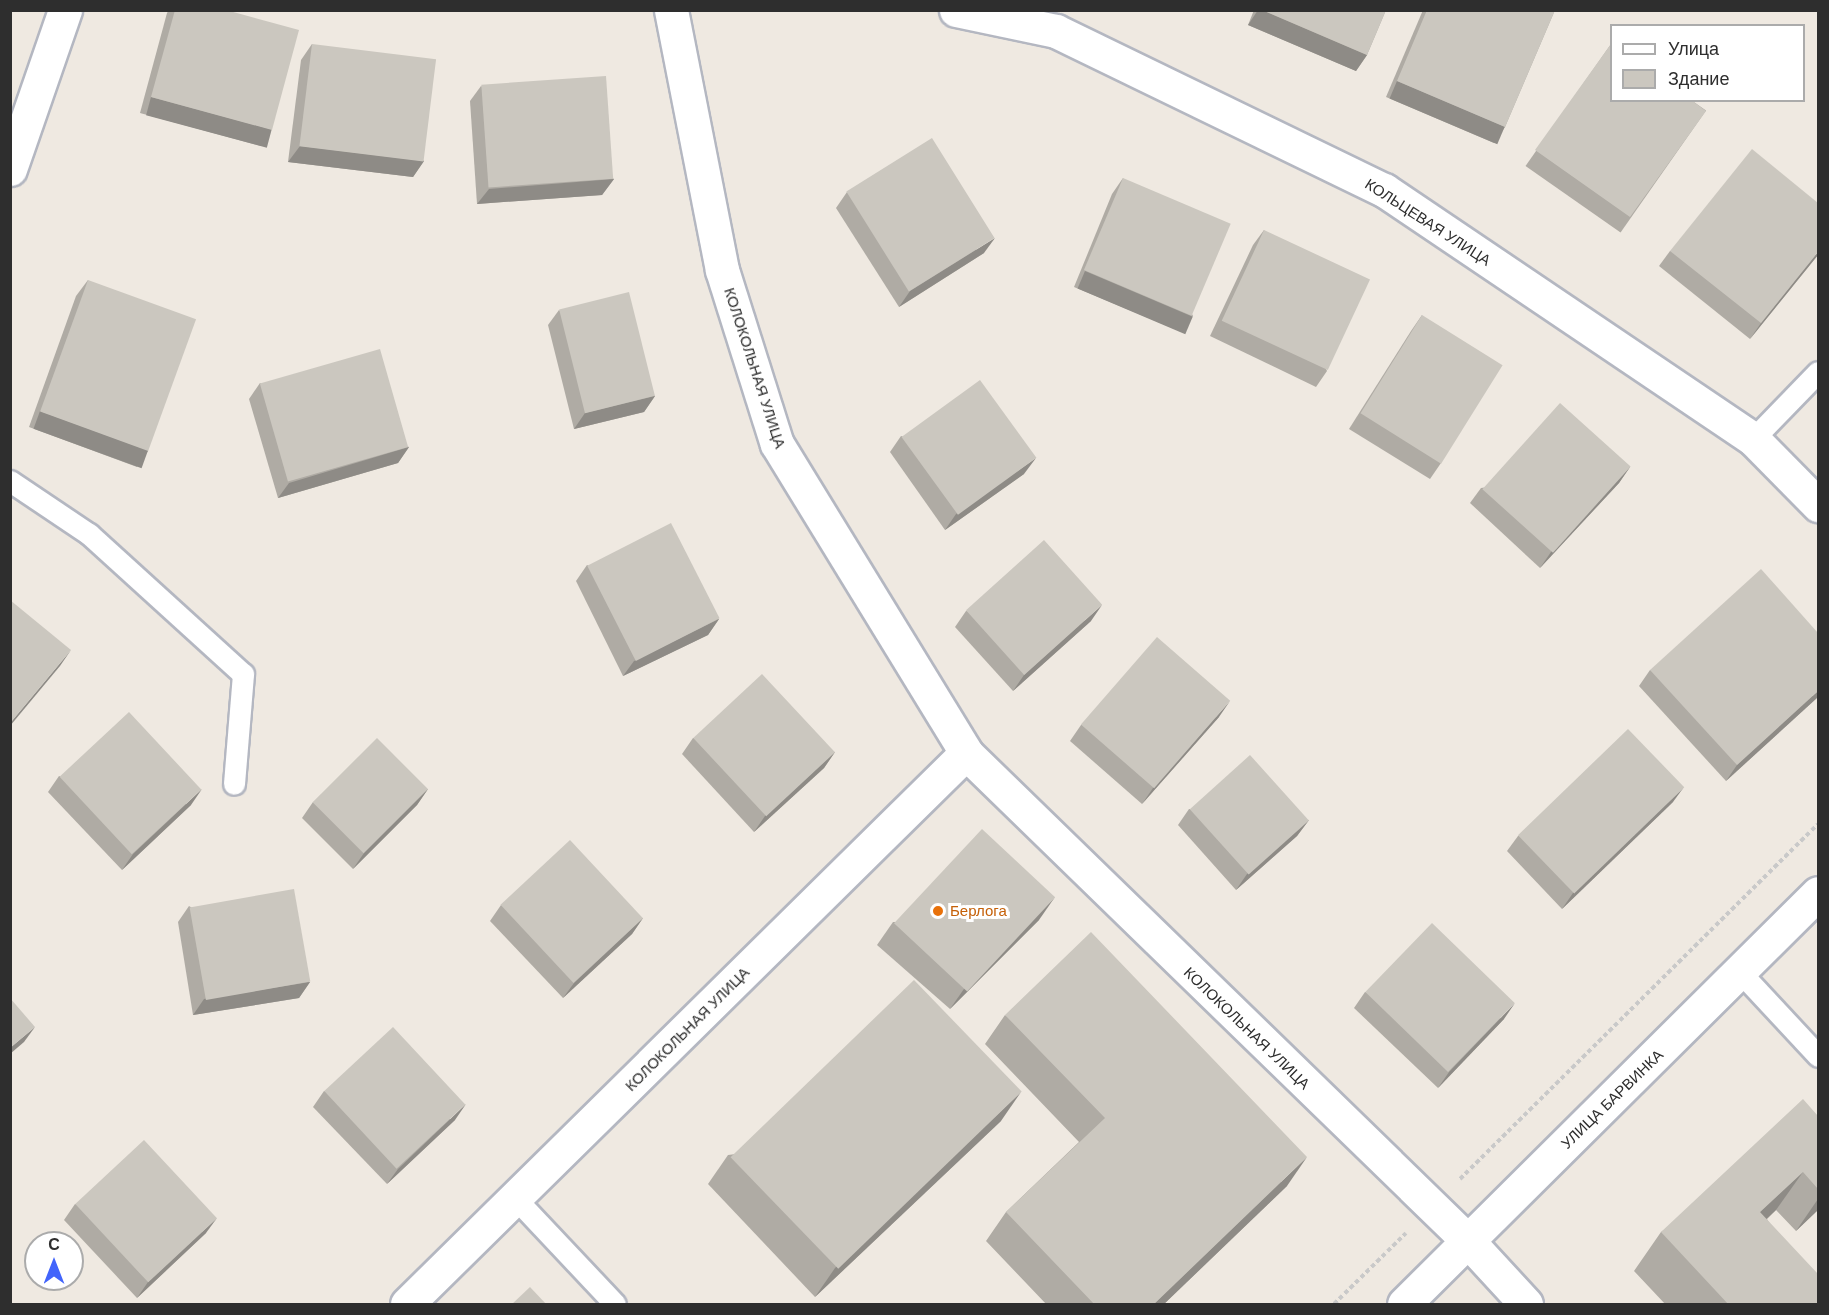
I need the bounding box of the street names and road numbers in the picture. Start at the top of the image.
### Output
street label: КОЛЬЦЕВАЯ УЛИЦА [1362,175,1494,269]
street label: КОЛОКОЛЬНАЯ УЛИЦА [720,285,790,451]
street label: КОЛОКОЛЬНАЯ УЛИЦА [621,963,753,1095]
street label: КОЛОКОЛЬНАЯ УЛИЦА [1180,963,1314,1093]
street label: УЛИЦА БАРВИНКА [1557,1046,1667,1152]

